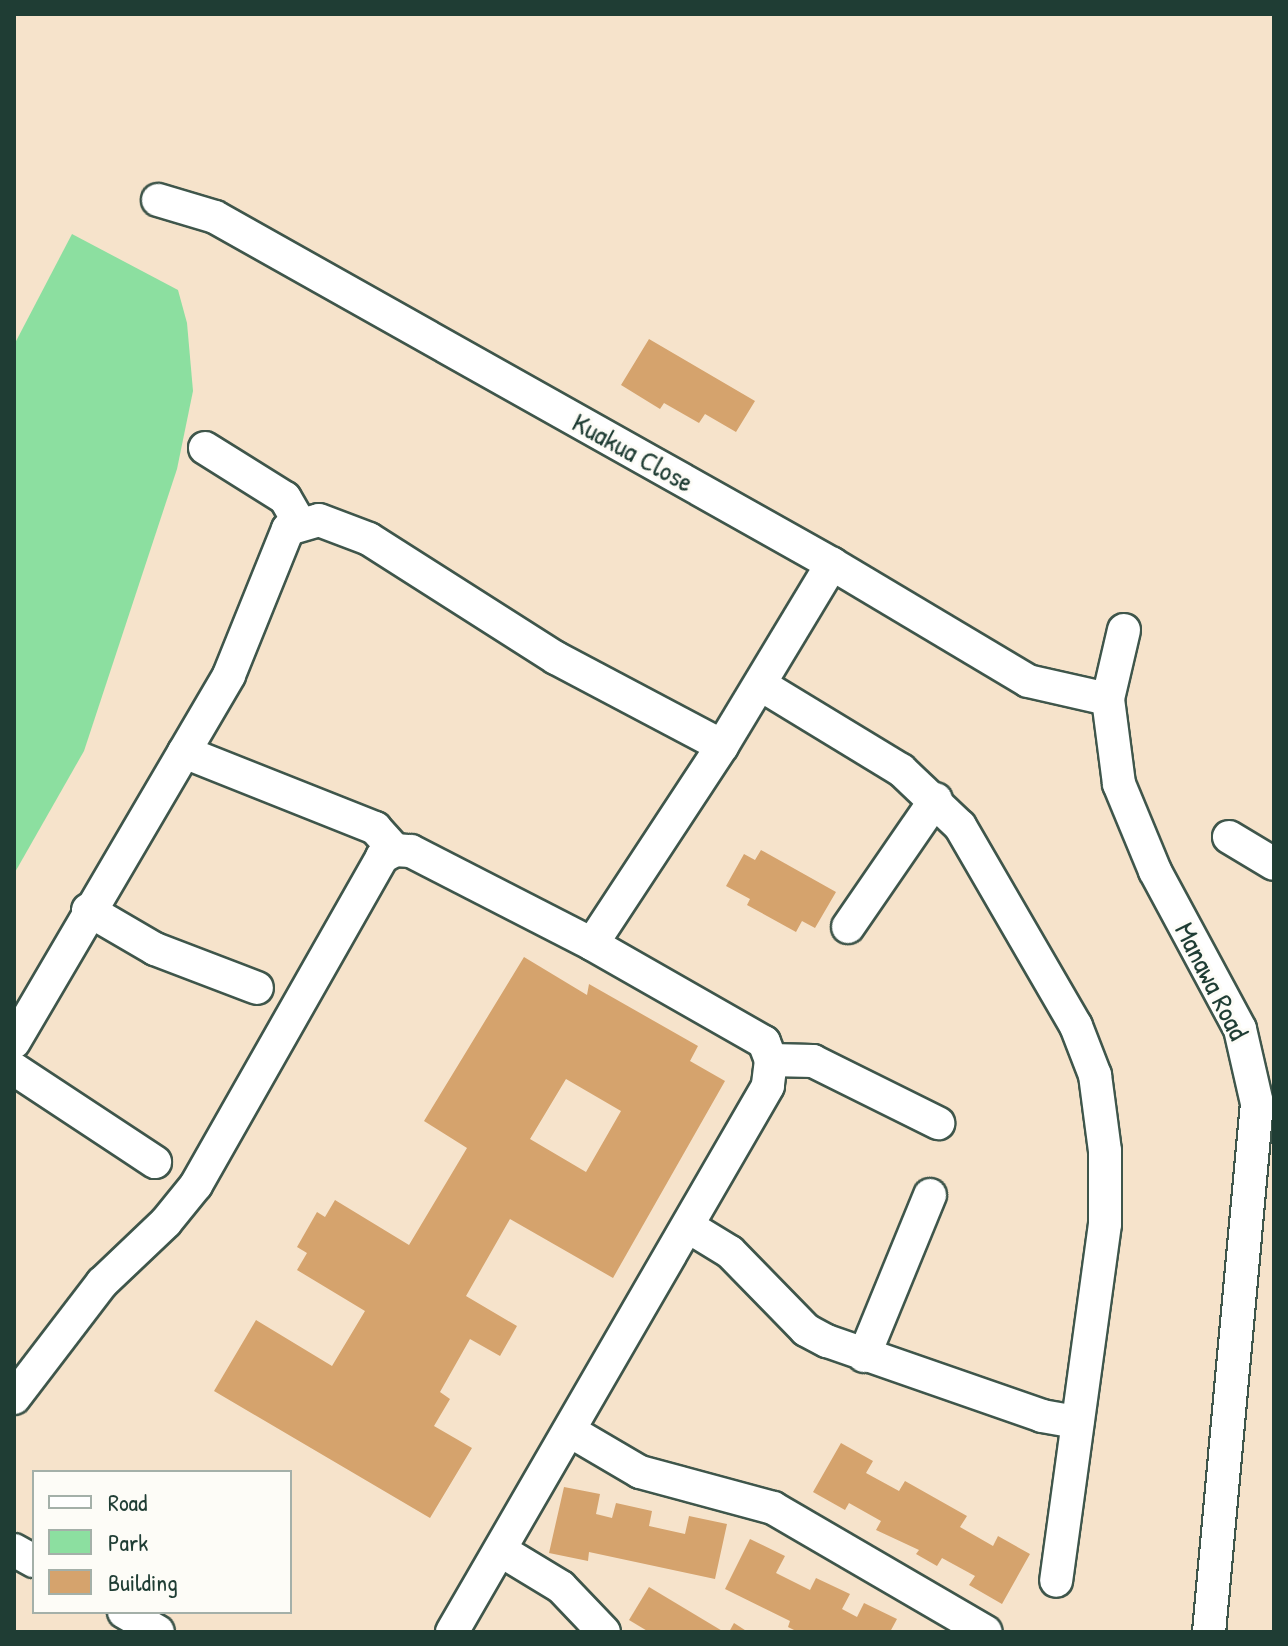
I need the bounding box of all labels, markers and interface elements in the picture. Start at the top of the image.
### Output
street label: Kuakua Close [567,405,699,499]
street label: Manawa Road [1168,917,1256,1045]
legend [32,1470,292,1614]
text: Road [108,1486,147,1518]
text: Park [108,1526,148,1558]
text: Building [108,1566,178,1598]

